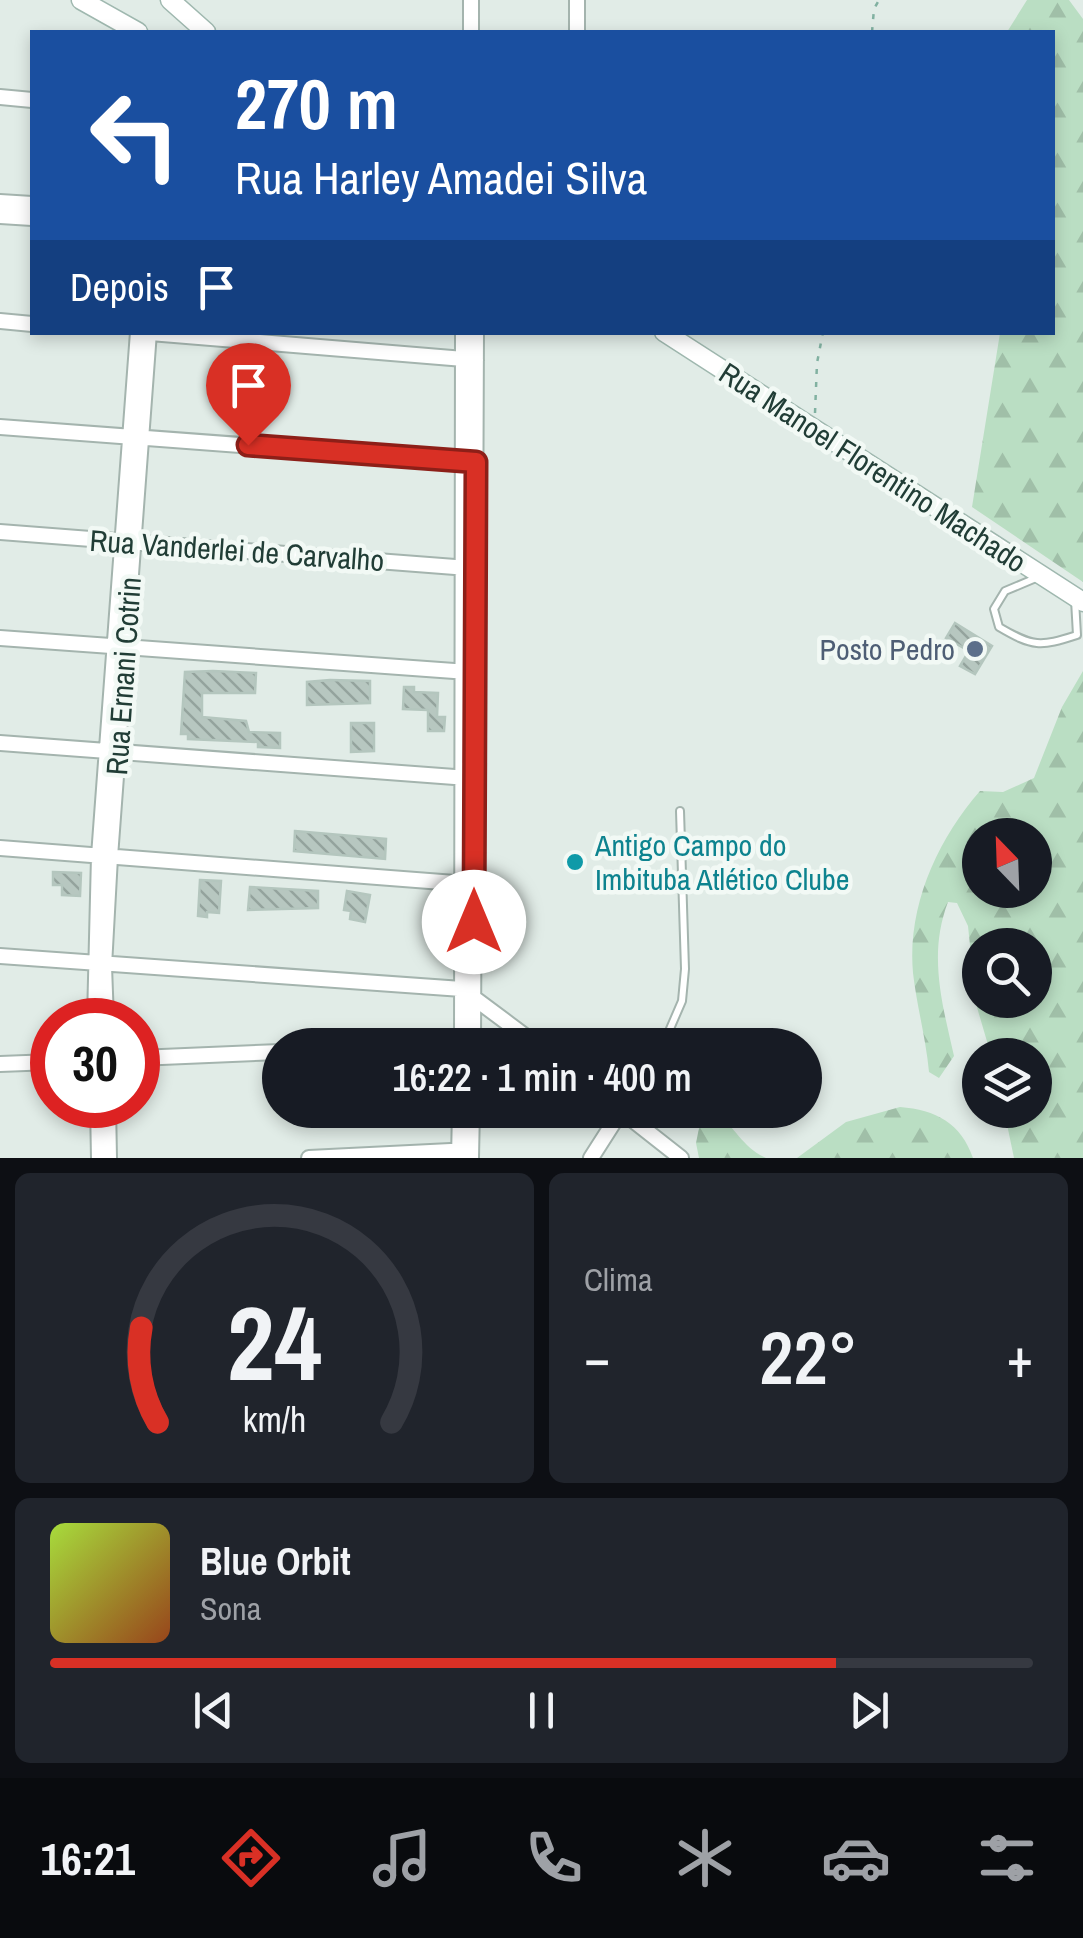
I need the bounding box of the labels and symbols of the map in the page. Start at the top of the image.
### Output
pin [206,343,291,446]
street label: Rua Manoel Florentino Machado [712,353,1034,581]
street label: Rua Vanderlei de Carvalho [88,520,386,580]
street label: Rua Ernani Cotrin [96,576,150,776]
place label: Posto Pedro [820,629,955,669]
marker: Posto Pedro [964,638,986,660]
north arrow [962,818,1052,908]
place label: Antigo Campo do Imbituba Atlético Clube [594,825,849,899]
marker: Antigo Campo do Imbituba Atlético Clube [564,851,586,873]
position arrow [422,870,526,974]
speed limit sign: 30 [30,998,160,1128]

